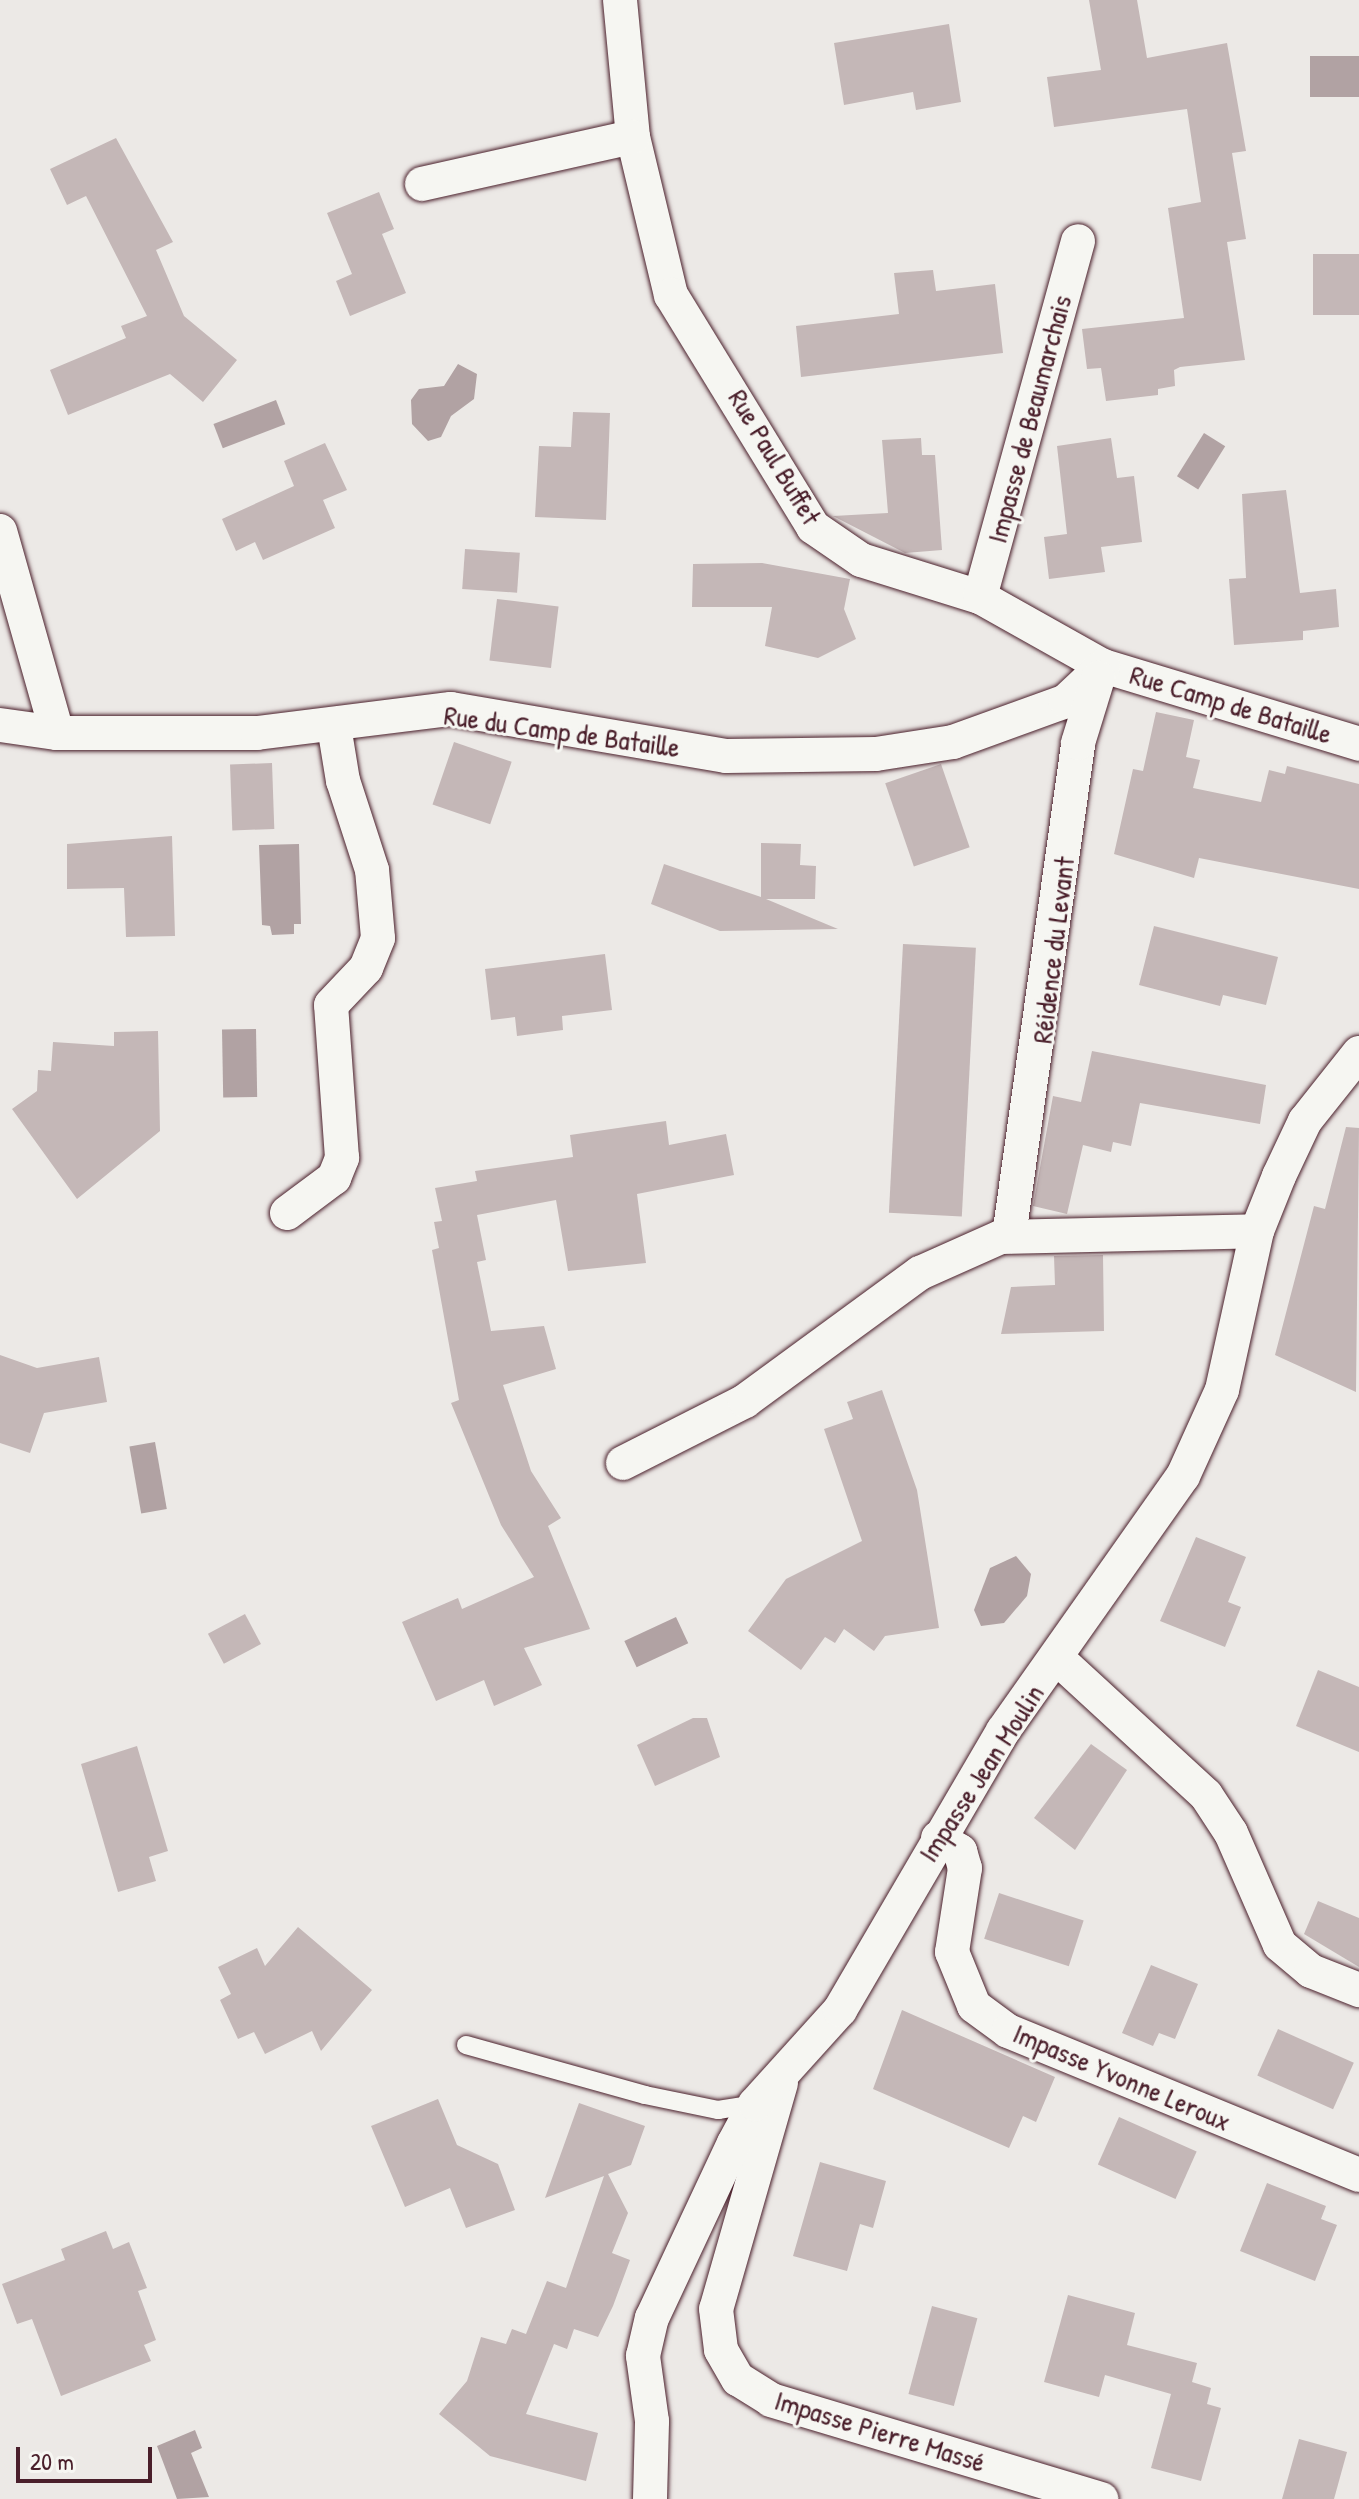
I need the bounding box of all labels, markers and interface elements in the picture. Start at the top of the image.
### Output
street label: Impasse de Beaumarchais [980,291,1078,547]
street label: Rue Paul Buffet [721,383,829,531]
street label: Rue Camp de Bataille [1126,657,1336,751]
street label: Rue du Camp de Bataille [442,698,682,764]
street label: Réidence du Levant [1025,855,1081,1045]
street label: Impasse Jean Moulin [911,1678,1051,1868]
street label: Impasse Yvonne Leroux [1008,2016,1236,2138]
street label: Impasse Pierre Massé [771,2383,989,2479]
scale bar [20,2431,156,2481]
text: 20 m [30,2445,74,2477]

